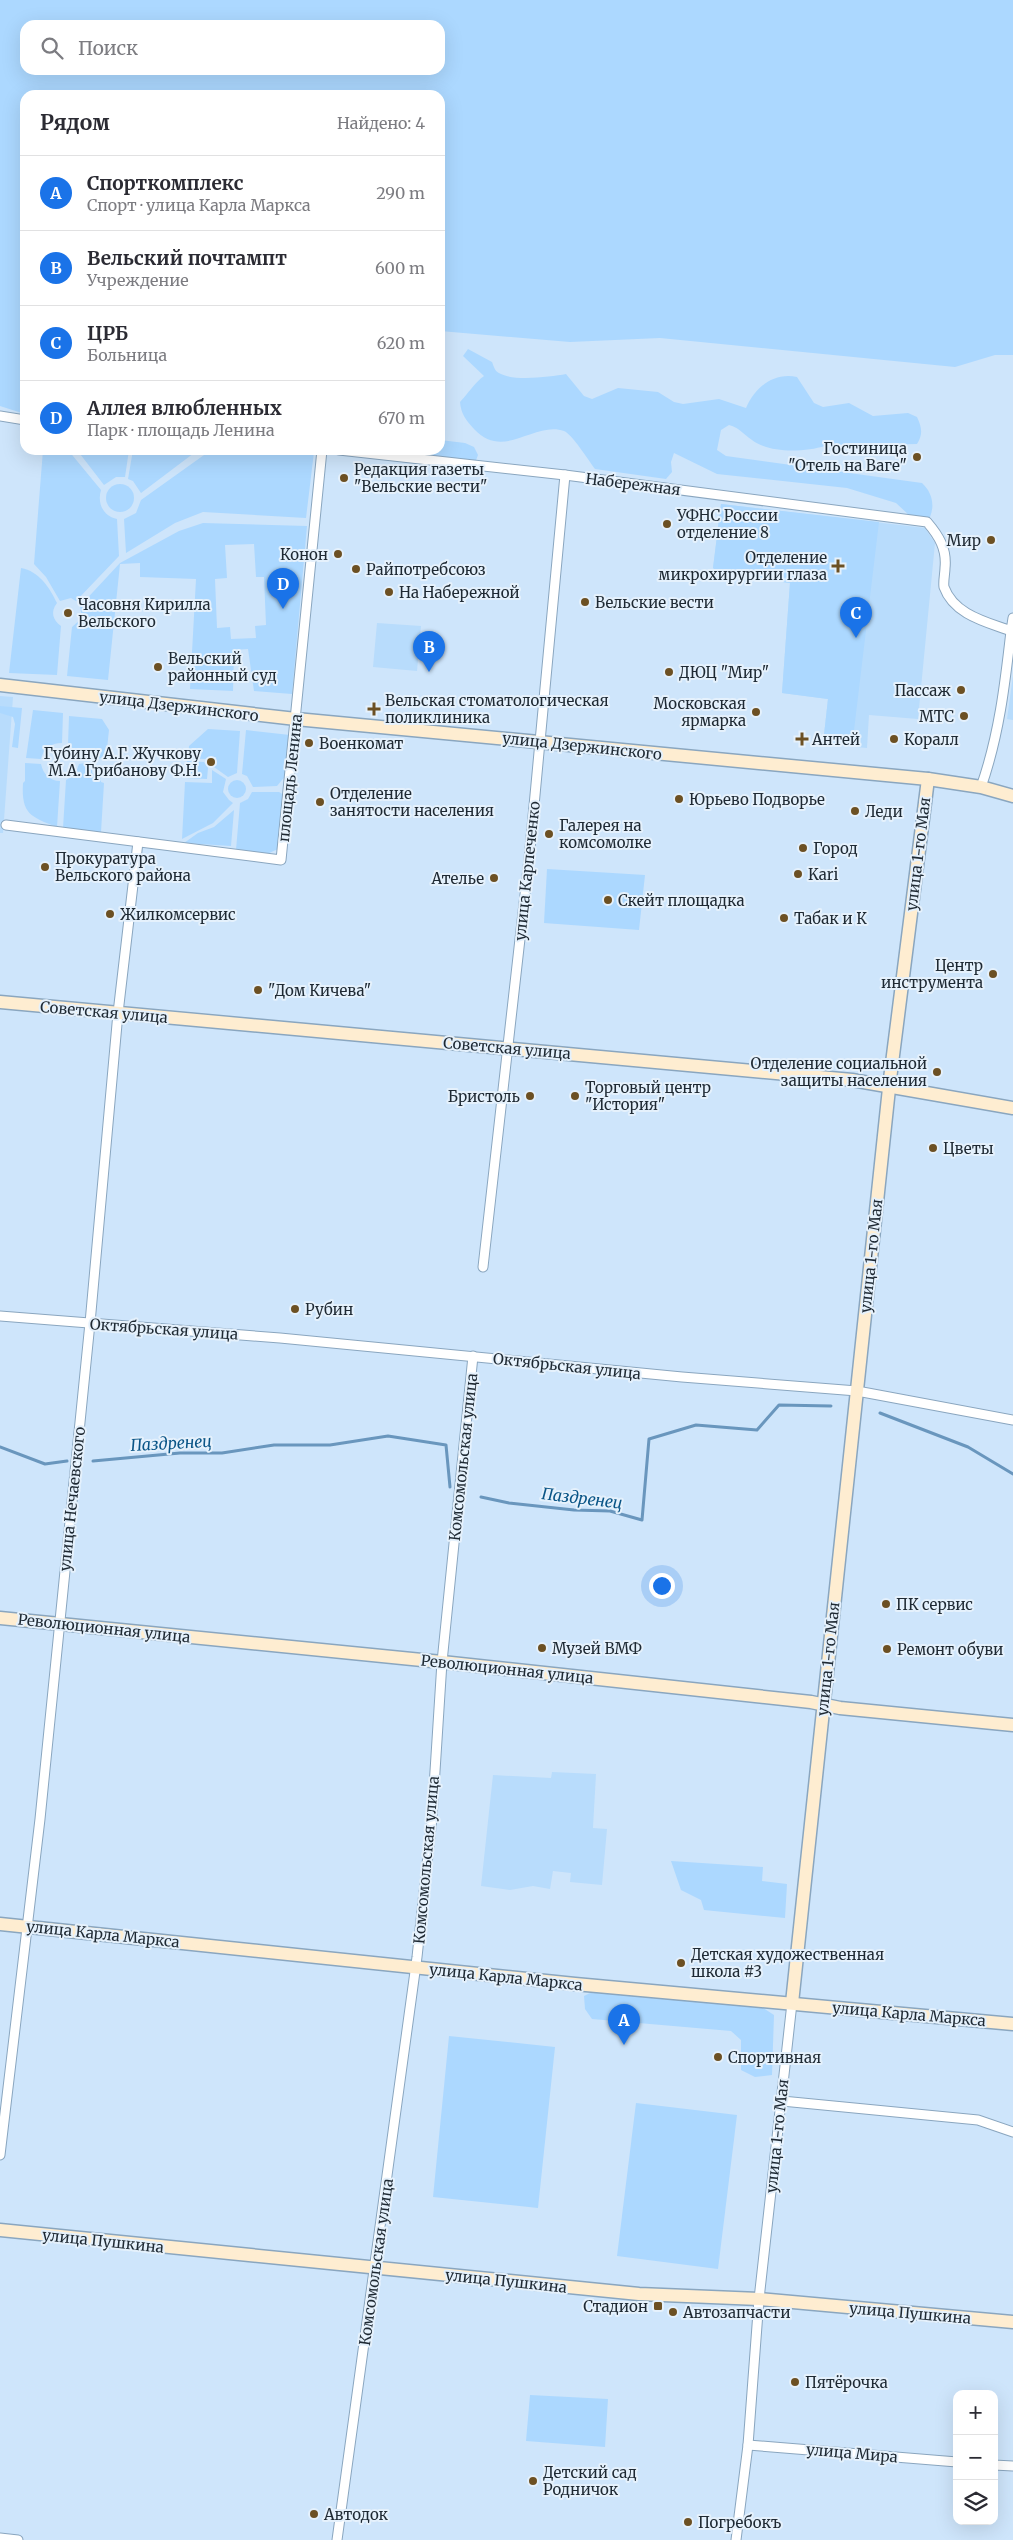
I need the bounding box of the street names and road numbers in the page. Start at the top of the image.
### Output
street label: Набережная [584,469,682,499]
street label: улица Дзержинского [98,687,260,725]
street label: площадь Ленина [274,713,306,843]
street label: улица Дзержинского [501,728,663,764]
street label: улица 1-го Мая [902,796,934,912]
street label: улица Карпеченко [510,800,544,942]
street label: Советская улица [39,997,169,1027]
street label: Советская улица [442,1033,572,1063]
street label: улица 1-го Мая [856,1198,886,1314]
street label: Октябрьская улица [89,1314,239,1344]
street label: Октябрьская улица [492,1349,642,1383]
street label: Комсомольская улица [445,1372,481,1542]
street label: улица Нечаевского [55,1425,89,1572]
street label: улица 1-го Мая [813,1601,843,1717]
street label: Революционная улица [17,1609,191,1647]
street label: Революционная улица [420,1650,594,1688]
street label: Комсомольская улица [409,1775,443,1945]
street label: улица Карла Маркса [25,1916,181,1952]
street label: улица Карла Маркса [428,1959,584,1995]
street label: улица Карла Маркса [831,1998,987,2030]
street label: улица 1-го Мая [762,2078,792,2194]
street label: Комсомольская улица [355,2177,397,2347]
street label: улица Пушкина [41,2225,165,2257]
street label: улица Пушкина [444,2265,568,2297]
street label: улица Пушкина [848,2298,972,2328]
street label: улица Мира [805,2440,899,2466]

